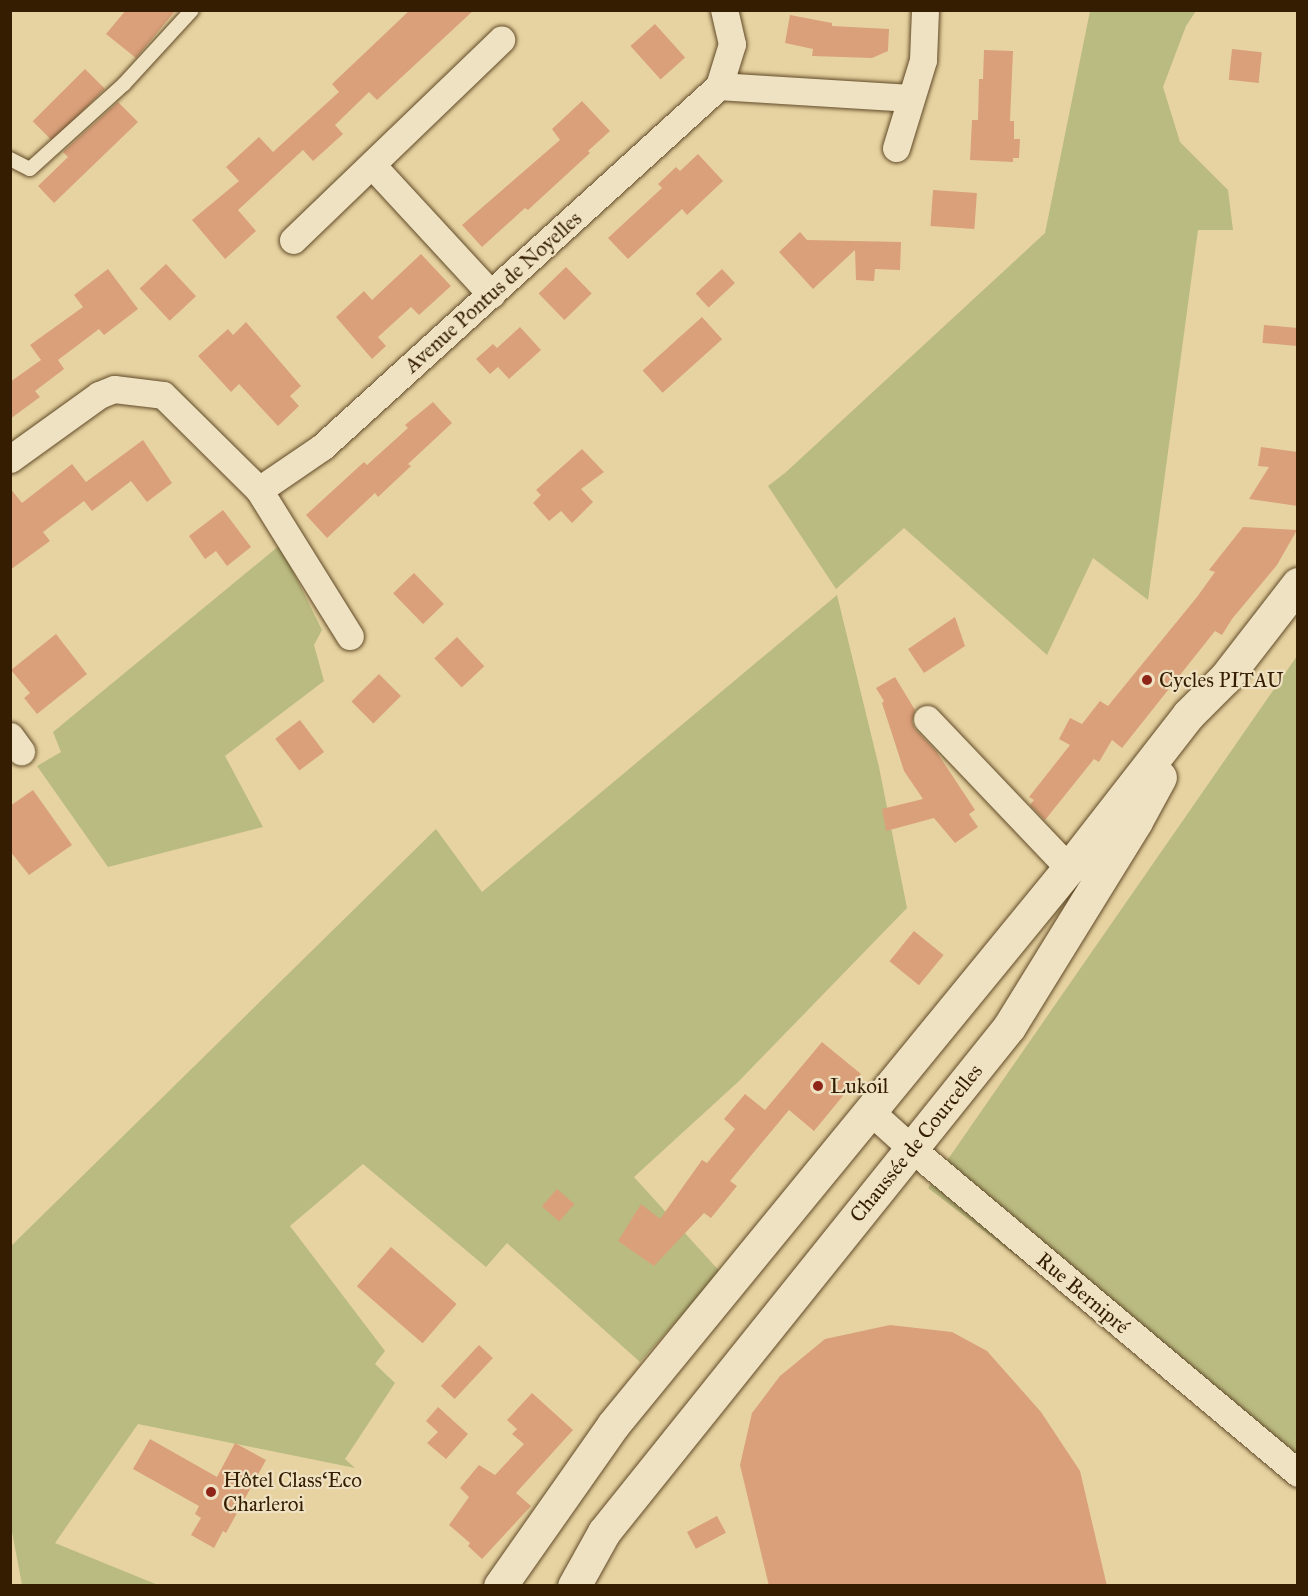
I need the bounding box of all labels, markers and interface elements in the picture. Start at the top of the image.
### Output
street label: Avenue Pontus de Noyelles [399,206,587,378]
place label: Cycles PITAU [1159,667,1283,693]
marker: Cycles PITAU [1140,673,1154,687]
street label: Chaussée de Courcelles [844,1059,988,1227]
place label: Lukoil [830,1073,888,1099]
marker: Lukoil [811,1079,825,1093]
street label: Rue Bernipré [1031,1247,1135,1339]
place label: Hôtel Class‘Eco Charleroi [223,1467,362,1517]
marker: Hôtel Class‘Eco Charleroi [204,1485,218,1499]

